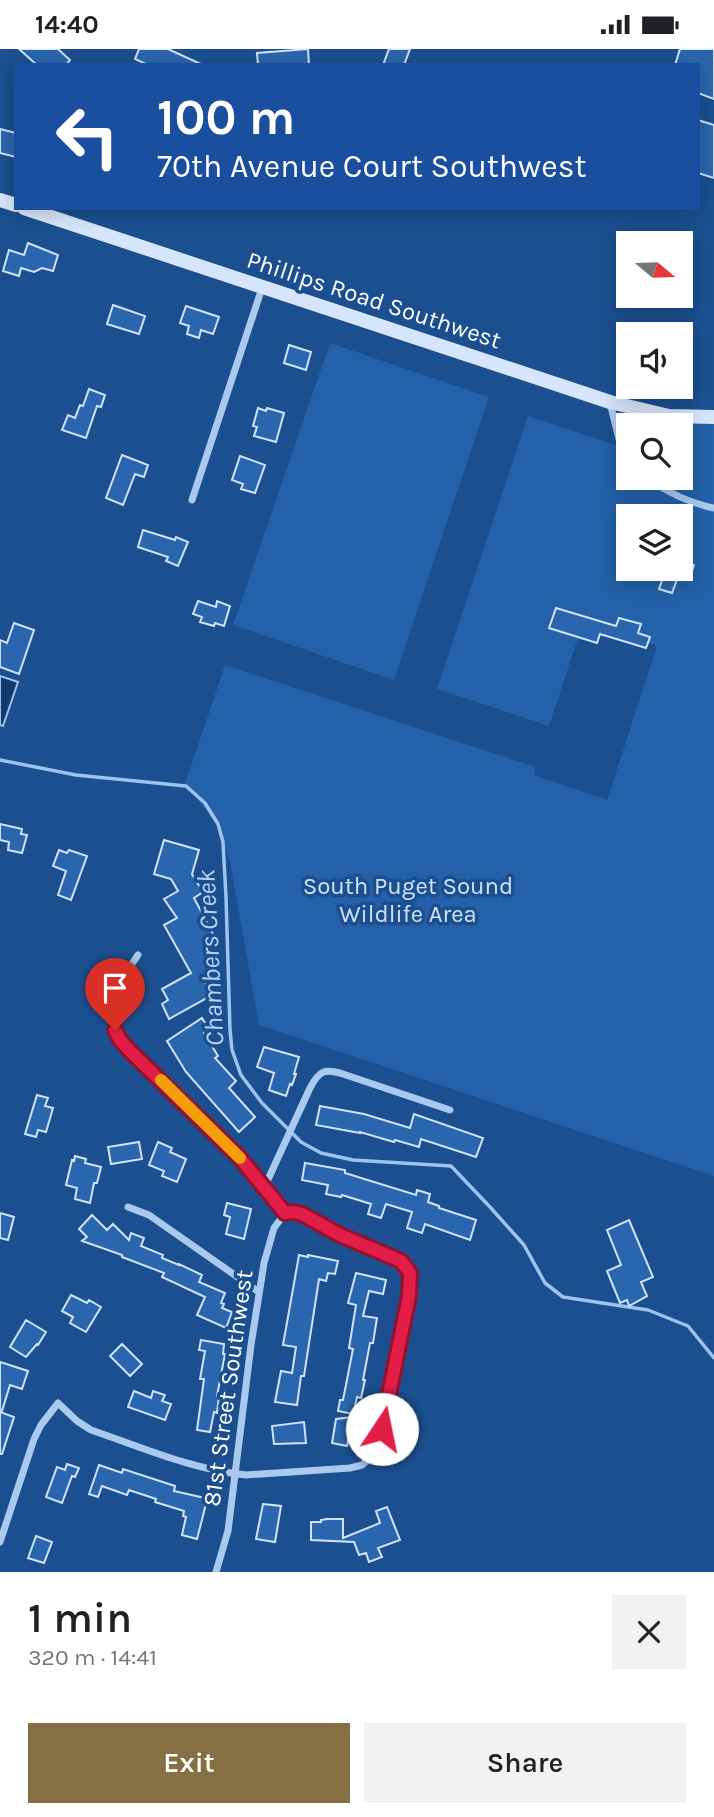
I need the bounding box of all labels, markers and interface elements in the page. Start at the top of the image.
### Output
text: 14:40 [35,9,99,40]
text: 100 m [157,89,295,146]
icon: left [42,91,133,182]
text: 70th Avenue Court Southwest [157,148,587,185]
north arrow [616,231,693,308]
map controls [616,231,693,581]
street label: Phillips Road Southwest [243,246,505,354]
button: sound [616,322,693,399]
button: search [616,413,693,490]
button: layers [616,504,693,581]
water label: Chambers Creek [190,868,231,1047]
park label: South Puget Sound Wildlife Area [303,872,513,928]
pin [85,958,145,1030]
icon: arrive [96,969,134,1007]
street label: 81st Street Southwest [198,1268,258,1508]
position arrow [345,1392,419,1466]
text: 1 min [28,1593,132,1643]
button: close [612,1595,686,1669]
text: 320 m · 14:41 [28,1644,157,1671]
button: Exit [28,1723,350,1803]
button: Share [364,1723,686,1803]

